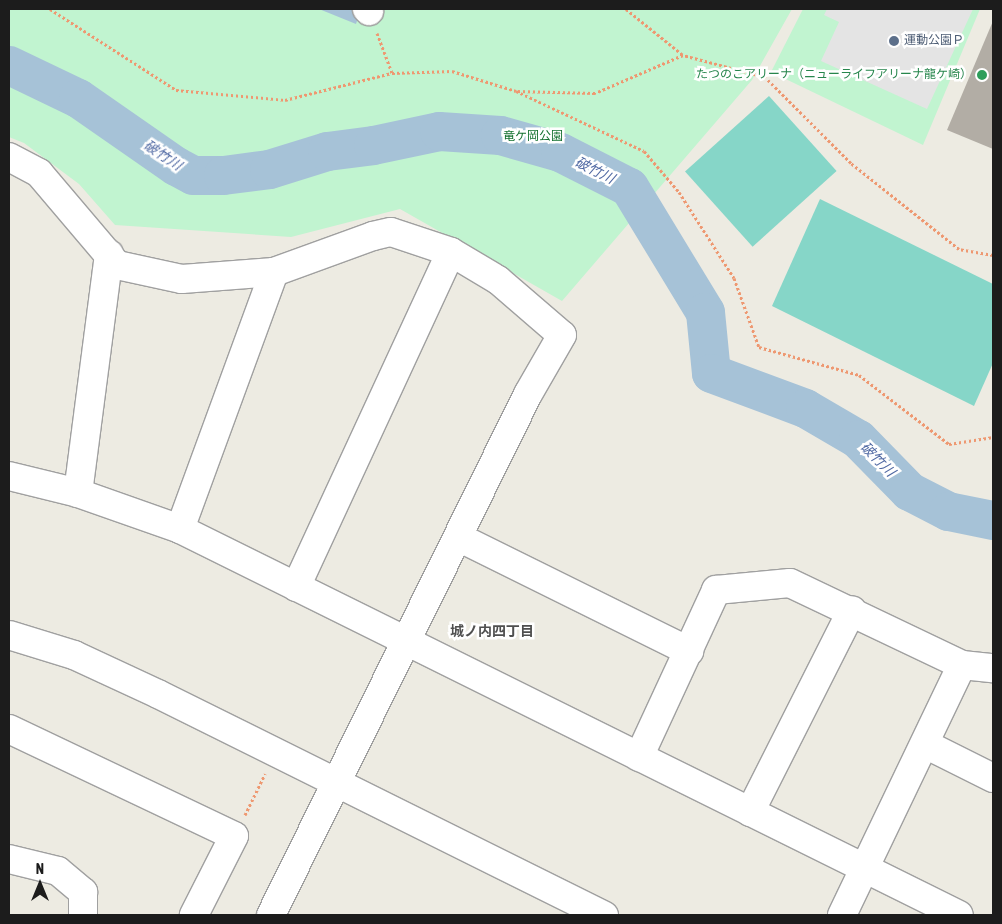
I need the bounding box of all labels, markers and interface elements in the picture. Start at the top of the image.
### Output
place label: 運動公園Ｐ [904,34,964,48]
marker: 運動公園Ｐ [888,35,900,47]
place label: たつのこアリーナ（ニューライフアリーナ龍ケ崎） [696,68,972,82]
marker: たつのこアリーナ（ニューライフアリーナ龍ケ崎） [976,69,988,81]
park label: 竜ケ岡公園 [503,130,563,144]
water label: 破竹川 [141,136,185,174]
water label: 破竹川 [572,153,618,187]
water label: 破竹川 [857,438,899,480]
district label: 城ノ内四丁目 [450,623,534,639]
north arrow [15,859,65,909]
text: N [36,861,44,877]

